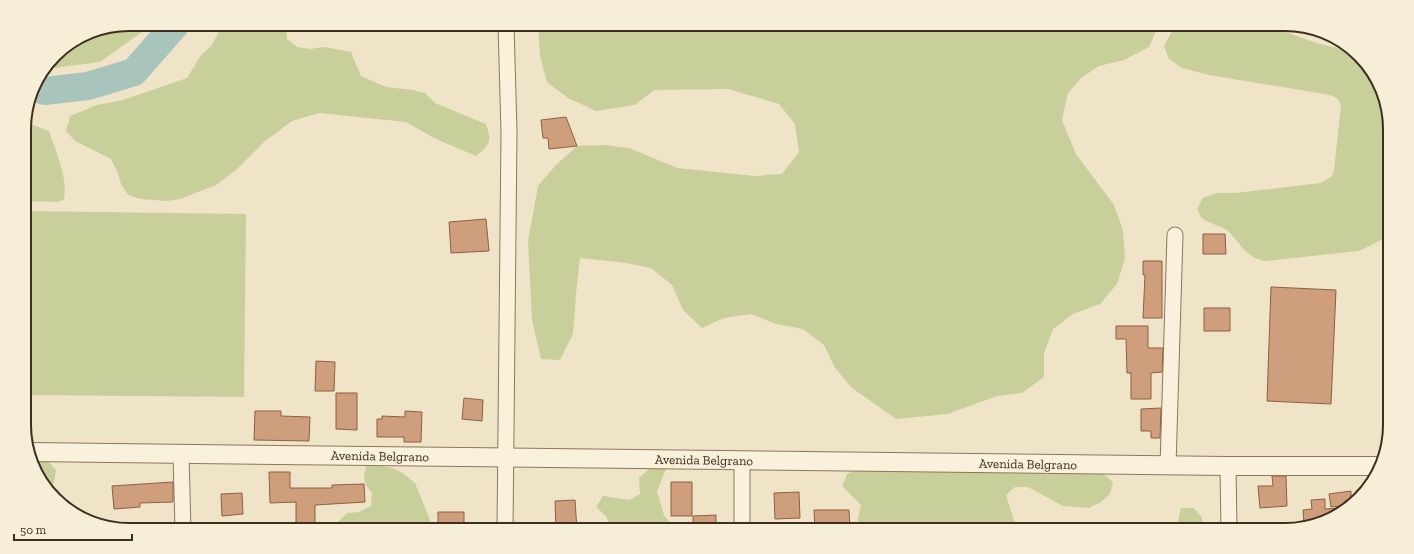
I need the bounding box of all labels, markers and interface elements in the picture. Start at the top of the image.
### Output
street label: Avenida Belgrano [331,448,430,464]
street label: Avenida Belgrano [655,452,754,468]
street label: Avenida Belgrano [979,456,1078,472]
scale bar [14,516,132,542]
text: 50 m [20,523,47,537]

